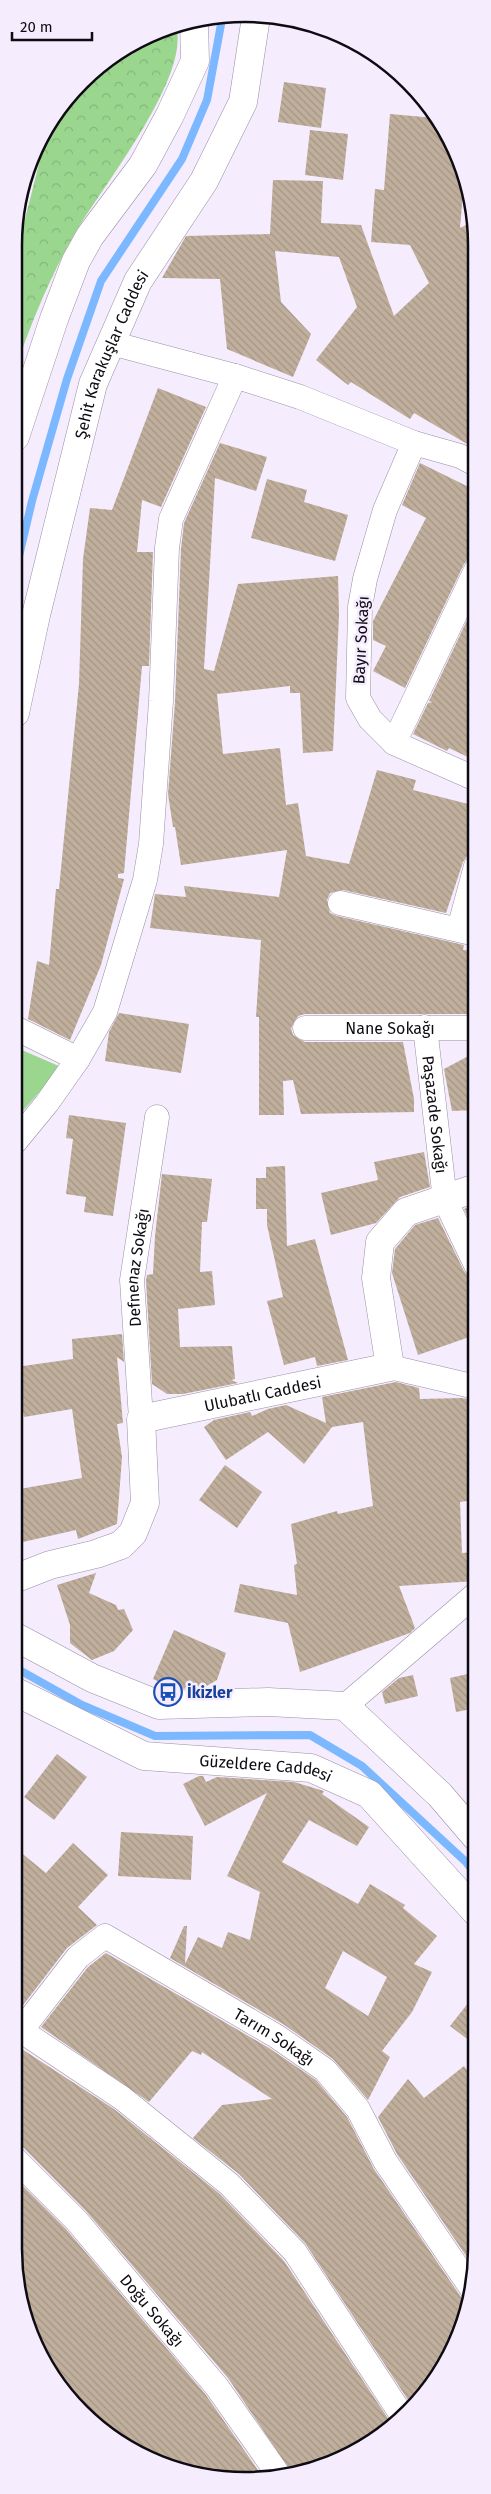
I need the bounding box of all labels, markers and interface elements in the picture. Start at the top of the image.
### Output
scale bar [12,10,92,42]
text: 20 m [20,18,53,36]
street label: Şehit Karakuşlar Caddesi [70,266,152,441]
street label: Bayır Sokağı [349,595,373,685]
street label: Nane Sokağı [345,1019,435,1038]
street label: Paşazade Sokağı [419,1054,451,1174]
street label: Defnenaz Sokağı [122,1207,152,1327]
street label: Ulubatlı Caddesi [202,1372,323,1415]
bus stop icon: İkizler [153,1677,183,1707]
place label: İkizler [187,1683,233,1702]
street label: Güzeldere Caddesi [199,1751,335,1786]
street label: Tarım Sokağı [230,2004,318,2069]
street label: Doğu Sokağı [116,2270,188,2350]

